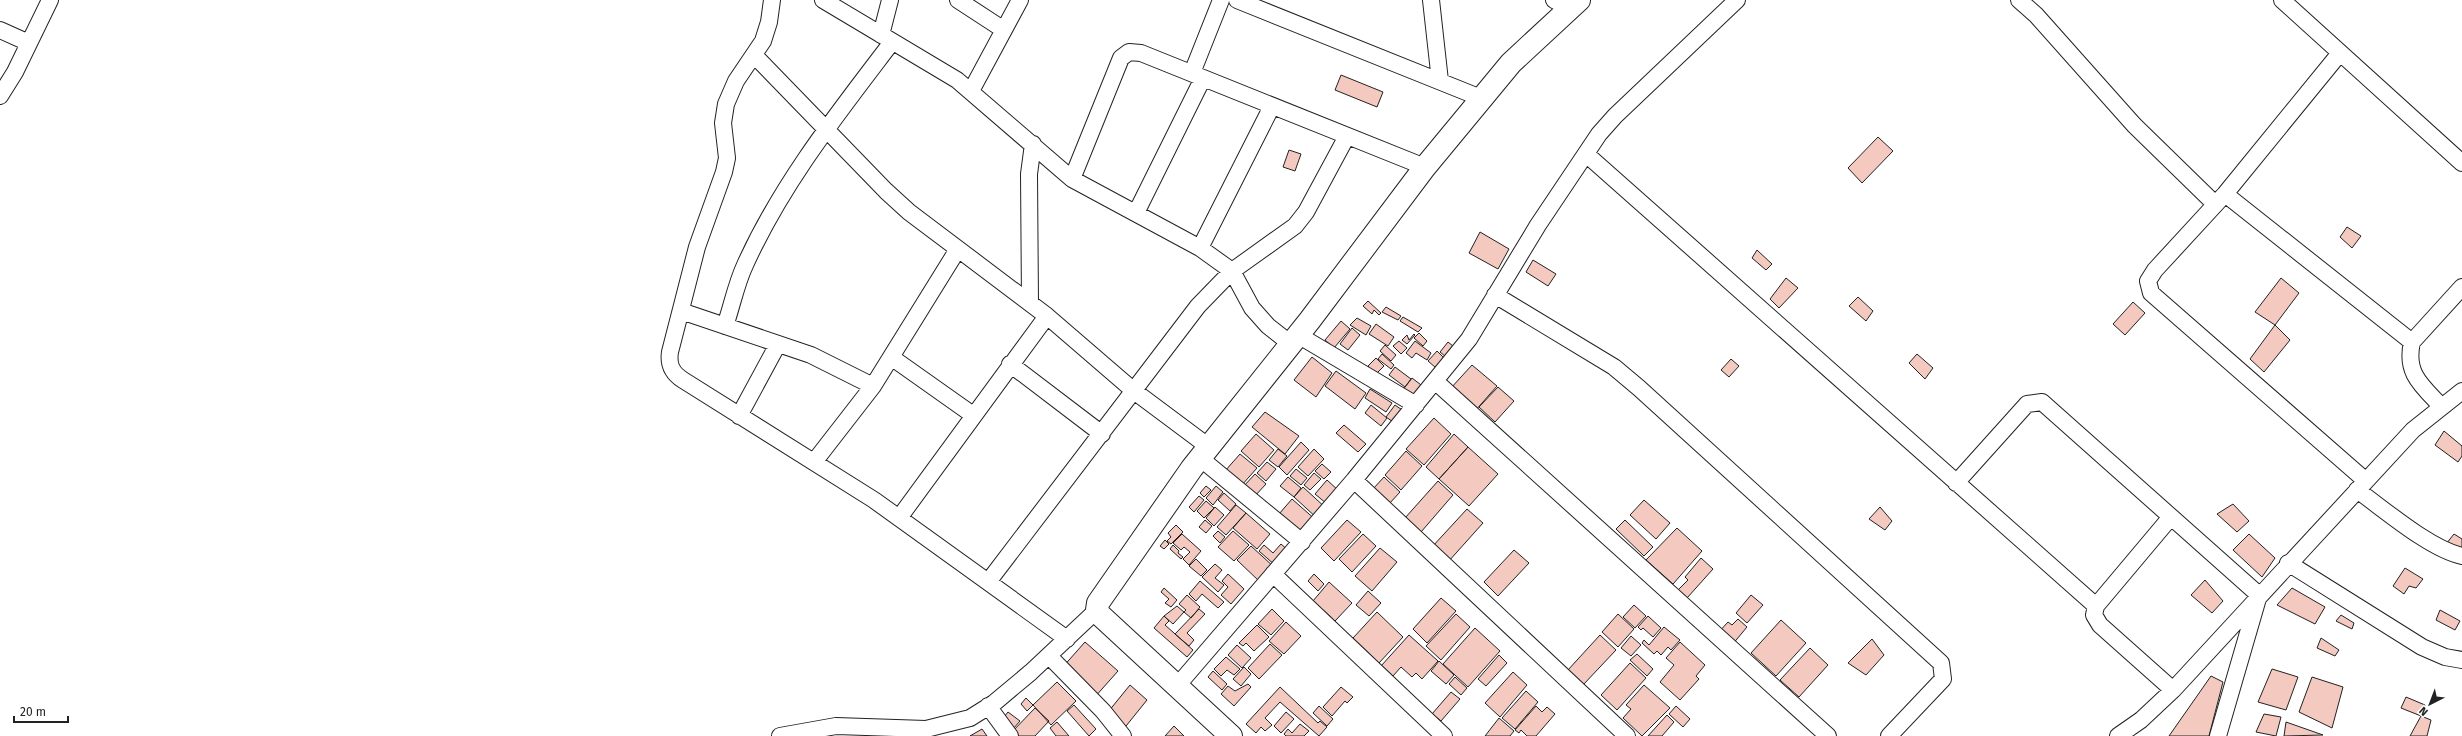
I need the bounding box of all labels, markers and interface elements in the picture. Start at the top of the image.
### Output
north arrow [2410,684,2450,724]
scale bar [14,698,68,724]
text: N [2417,704,2431,718]
text: 20 m [20,705,46,719]

